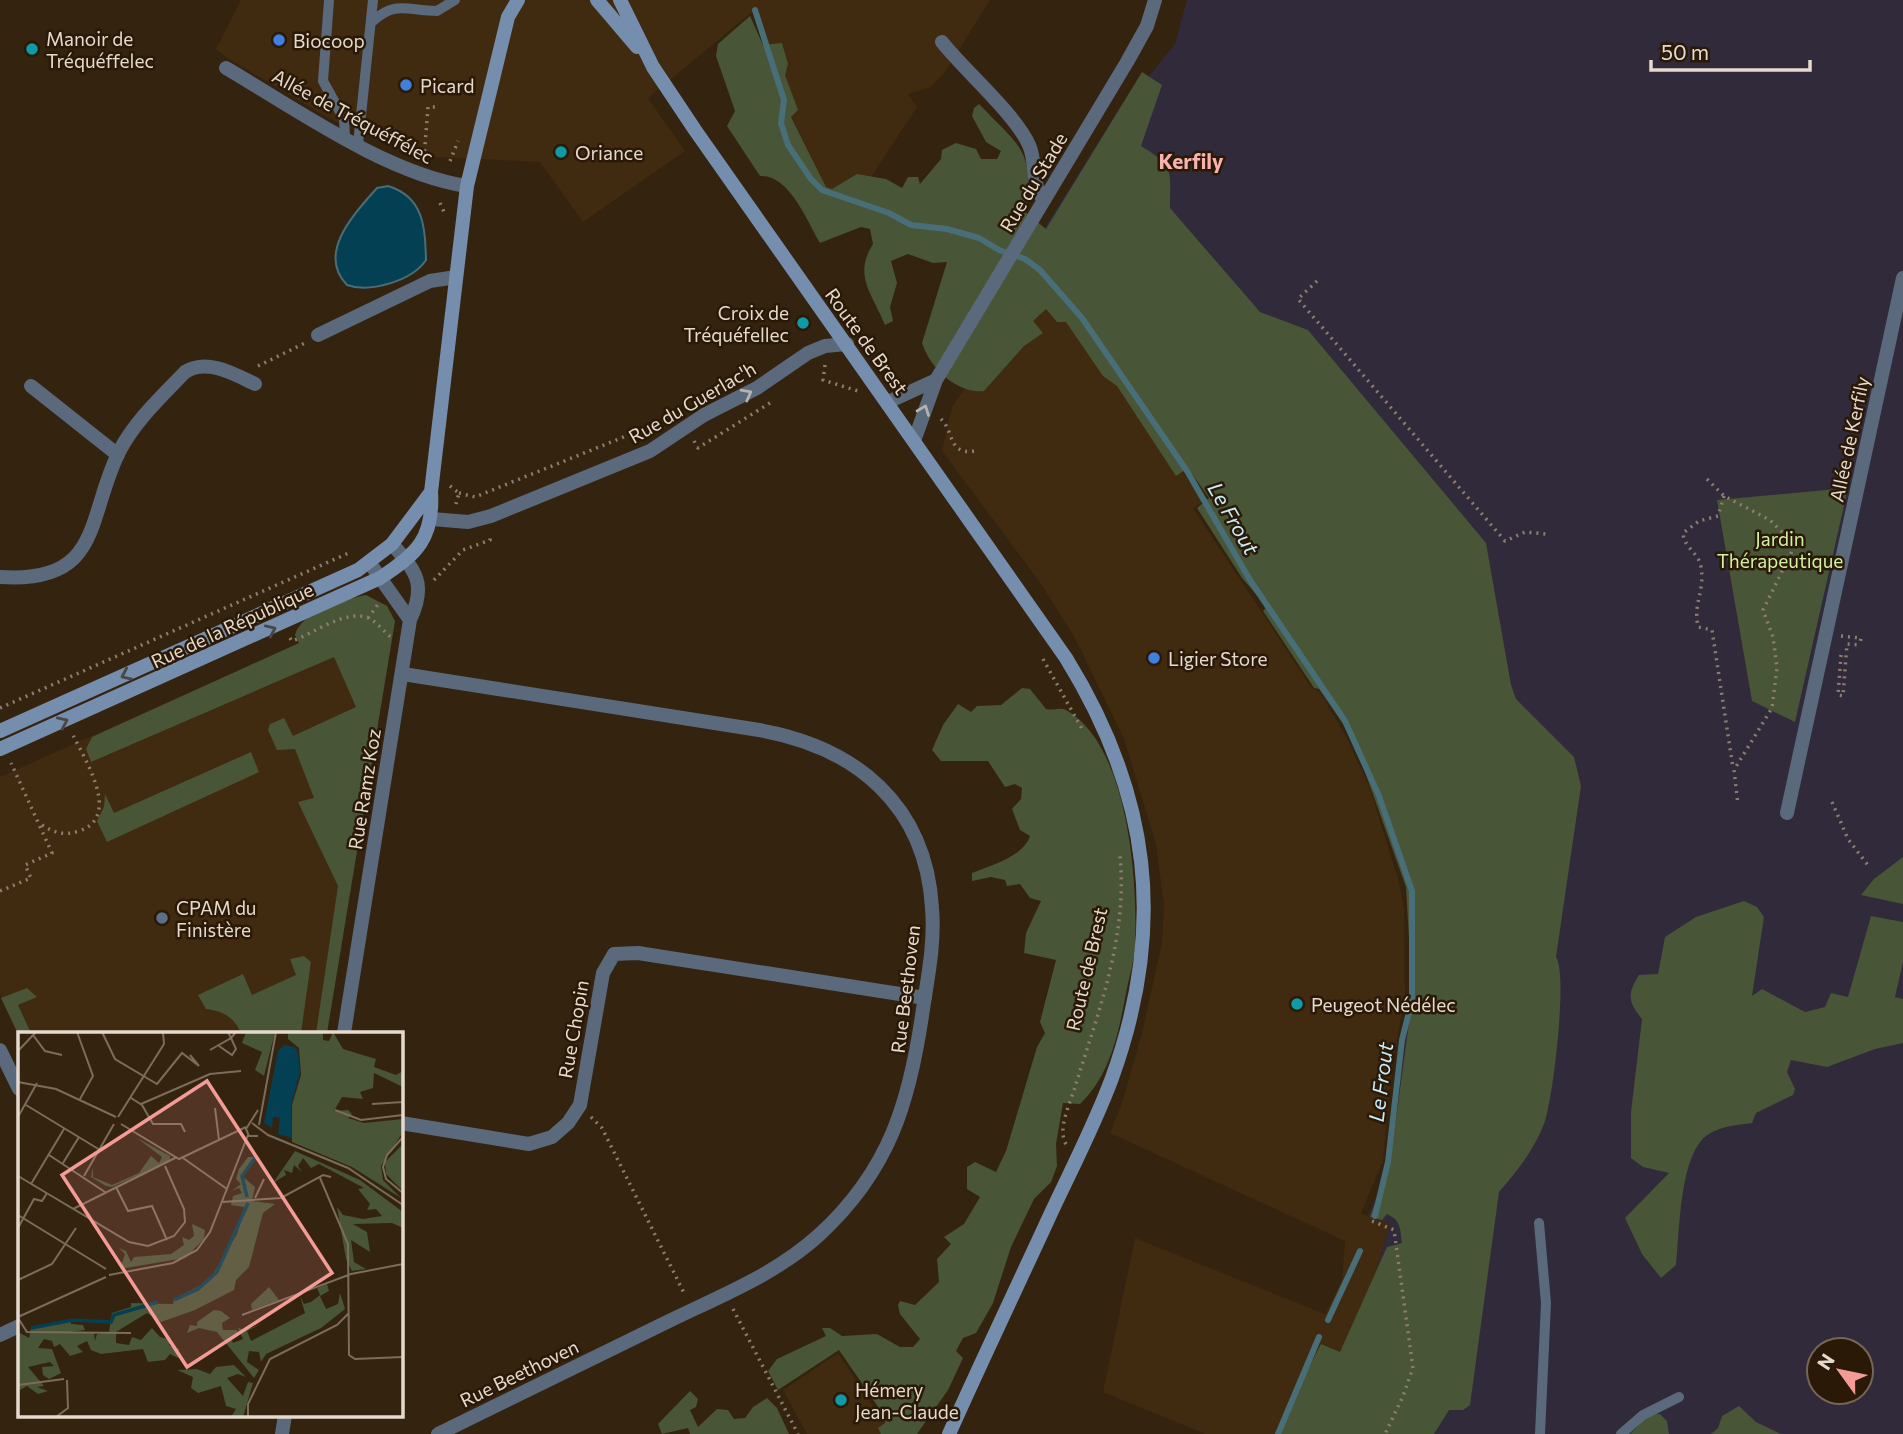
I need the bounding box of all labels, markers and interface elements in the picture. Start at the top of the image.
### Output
place label: Manoir de Tréquéffelec [46,27,154,72]
scale bar [1651,28,1810,72]
place label: Biocoop [293,29,365,52]
marker: Biocoop [271,32,287,48]
text: 50 m [1661,39,1709,64]
marker: Manoir de Tréquéffelec [24,41,40,57]
street label: Allée de Tréquéffélec [269,64,437,168]
place label: Picard [420,74,474,97]
marker: Picard [398,77,414,93]
street label: Rue du Stade [994,128,1072,236]
place label: Oriance [575,141,643,164]
marker: Oriance [553,144,569,160]
district label: Kerfily [1158,148,1224,173]
street label: Route de Brest [821,283,913,399]
place label: Croix de Tréquéfellec [683,301,789,346]
marker: Croix de Tréquéfellec [795,315,811,331]
street label: Rue du Guerlac'h [624,356,760,448]
street label: Allée de Kerfily [1824,374,1874,504]
one-way arrow [740,388,752,402]
one-way arrow [916,405,930,417]
water label: Le Frout [1203,477,1265,559]
park label: Jardin Thérapeutique [1717,527,1843,572]
street label: Rue de la République [147,577,317,673]
one-way arrow [263,624,276,638]
place label: Ligier Store [1168,647,1267,670]
marker: Ligier Store [1146,650,1162,666]
one-way arrow [121,667,133,681]
one-way arrow [55,716,68,730]
street label: Rue Ramz Koz [343,727,385,851]
place label: CPAM du Finistère [176,896,256,941]
street label: Route de Brest [1061,905,1111,1033]
marker: CPAM du Finistère [154,910,170,926]
street label: Rue Beethoven [886,924,924,1054]
street label: Rue Chopin [553,978,593,1080]
place label: Peugeot Nédélec [1311,993,1456,1016]
marker: Peugeot Nédélec [1289,996,1305,1012]
inset map [18,1032,402,1416]
water label: Le Frout [1363,1041,1397,1123]
street label: Rue Beethoven [456,1334,582,1412]
north arrow [1805,1336,1875,1406]
text: N [1812,1349,1839,1374]
place label: Hémery Jean-Claude [855,1378,959,1423]
marker: Hémery Jean-Claude [833,1392,849,1408]

